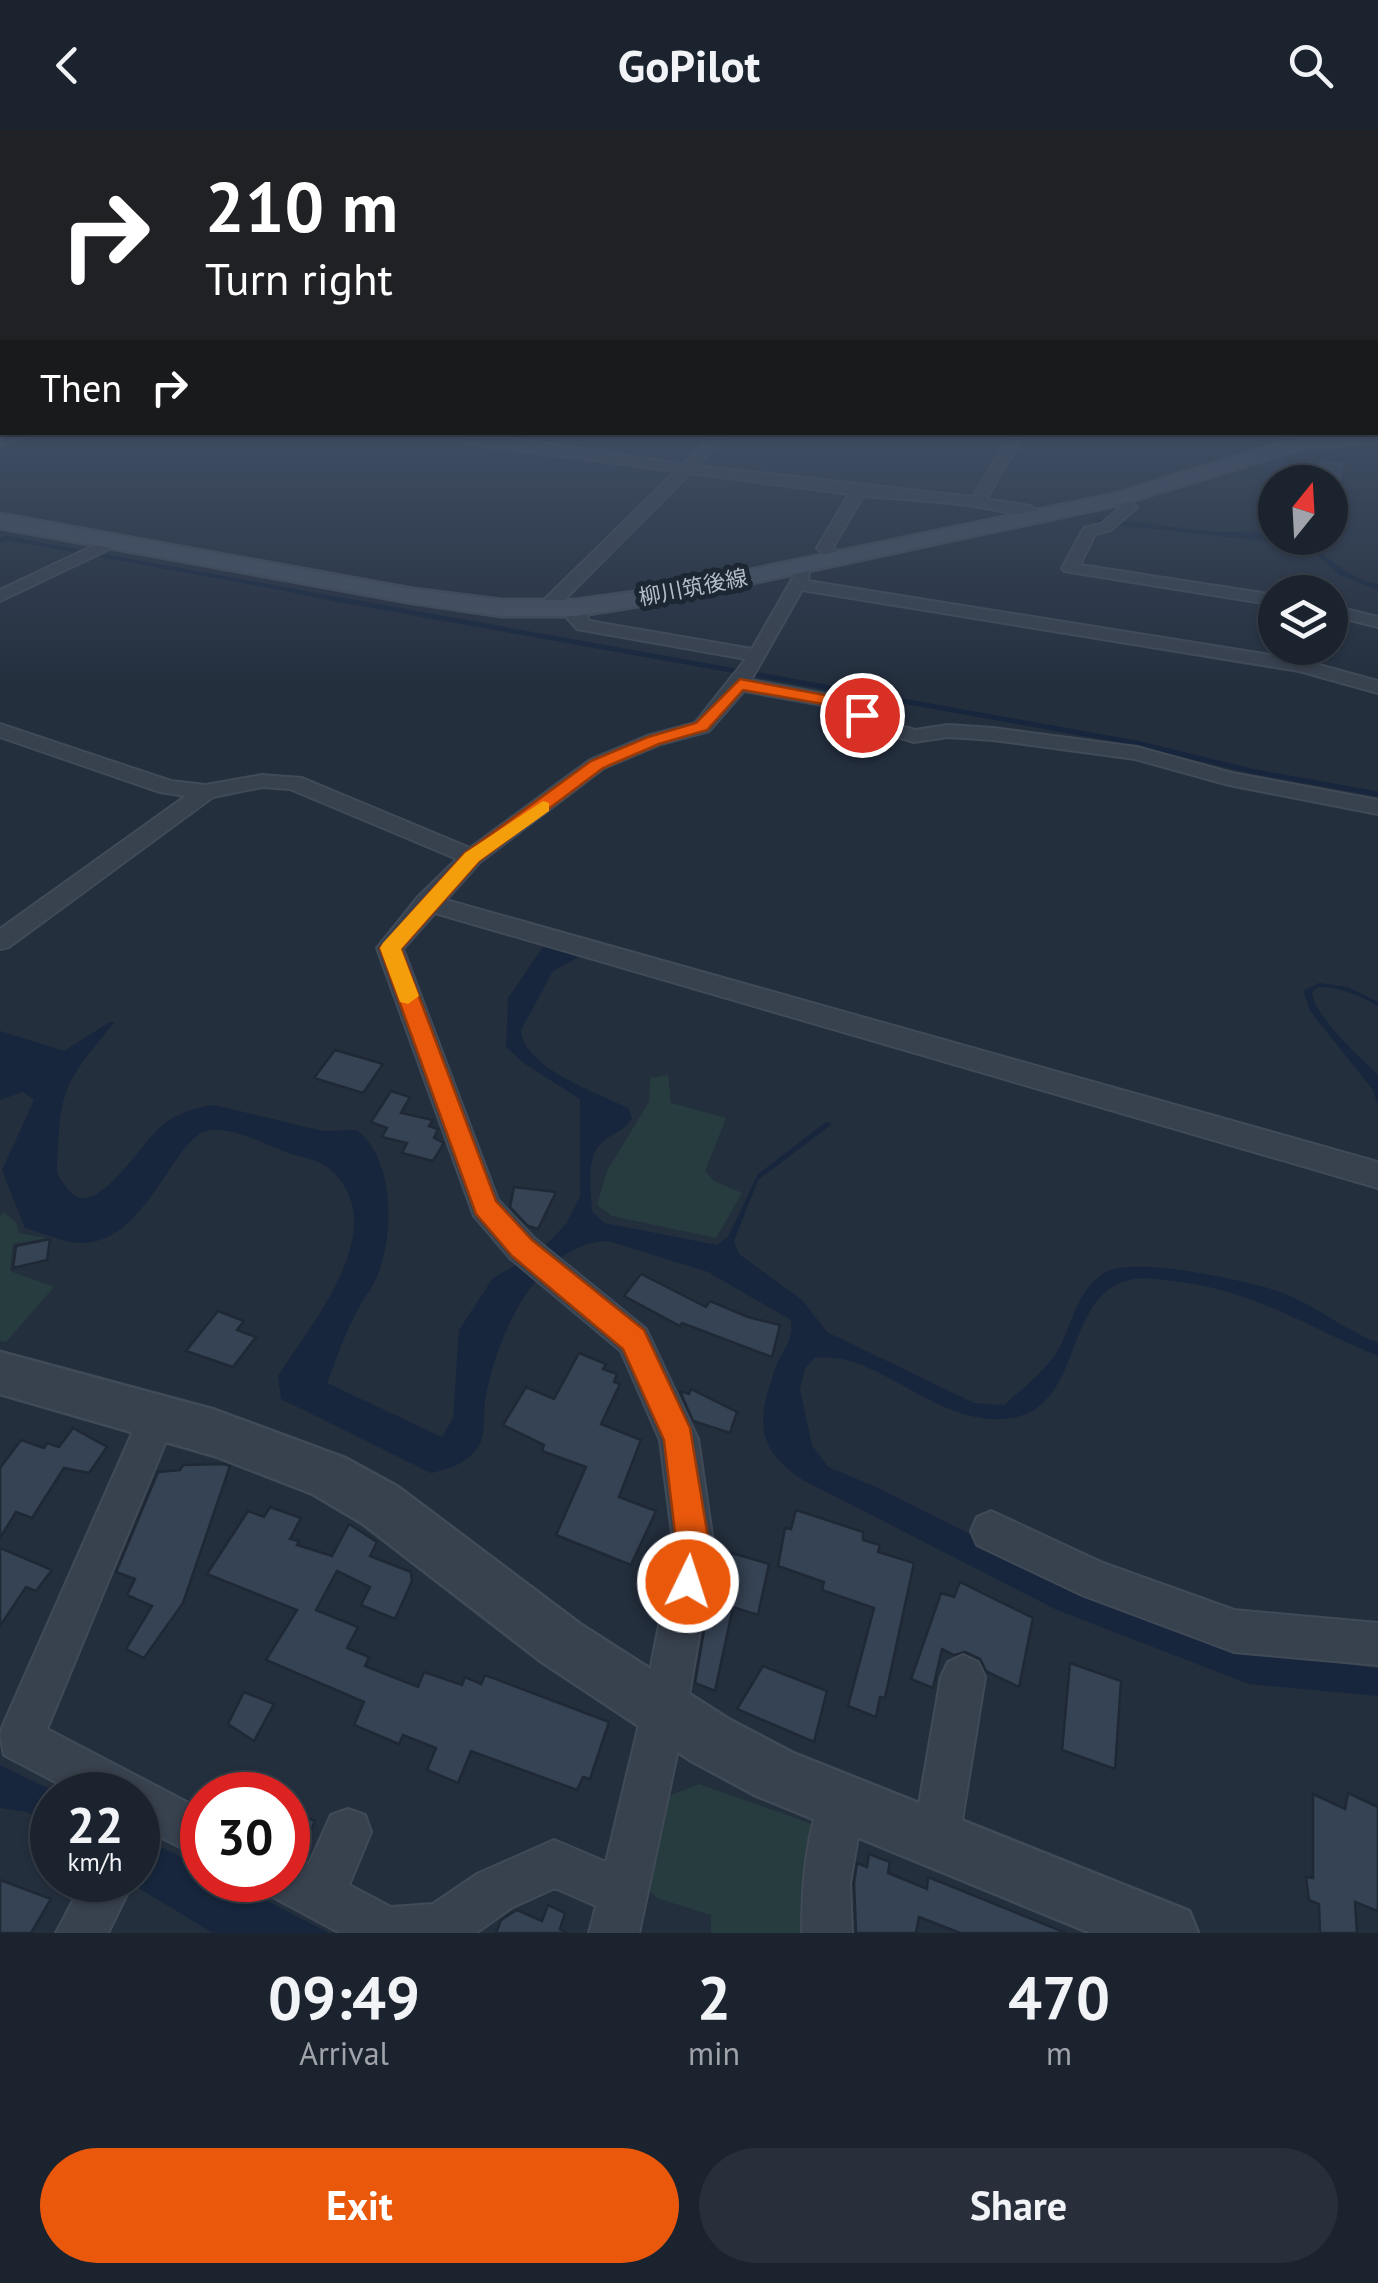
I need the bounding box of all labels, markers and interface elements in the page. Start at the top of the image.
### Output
text: GoPilot [618,36,760,94]
icon: back [40,38,95,93]
icon: search [1283,38,1338,93]
text: 210 m [205,161,398,251]
icon: right [40,170,170,300]
text: Turn right [205,249,393,307]
icon: right [142,360,197,415]
text: Then [40,363,122,412]
north arrow [1258,465,1348,555]
map controls [1258,465,1348,665]
street label: 柳川筑後線 [636,563,750,611]
button: layers [1258,575,1348,665]
pin [820,673,905,758]
icon: arrive [835,688,890,743]
position arrow [636,1530,740,1634]
speed limit sign: 30 [180,1772,310,1902]
text: 22 [67,1792,123,1857]
text: km/h [68,1846,122,1878]
text: 09:49 [268,1958,420,2036]
text: 2 [697,1958,731,2036]
text: 470 [1008,1958,1110,2036]
text: Arrival [299,2032,389,2074]
text: min [688,2032,740,2074]
text: m [1046,2032,1072,2074]
button: Exit [40,2148,679,2263]
button: Share [699,2148,1338,2263]

